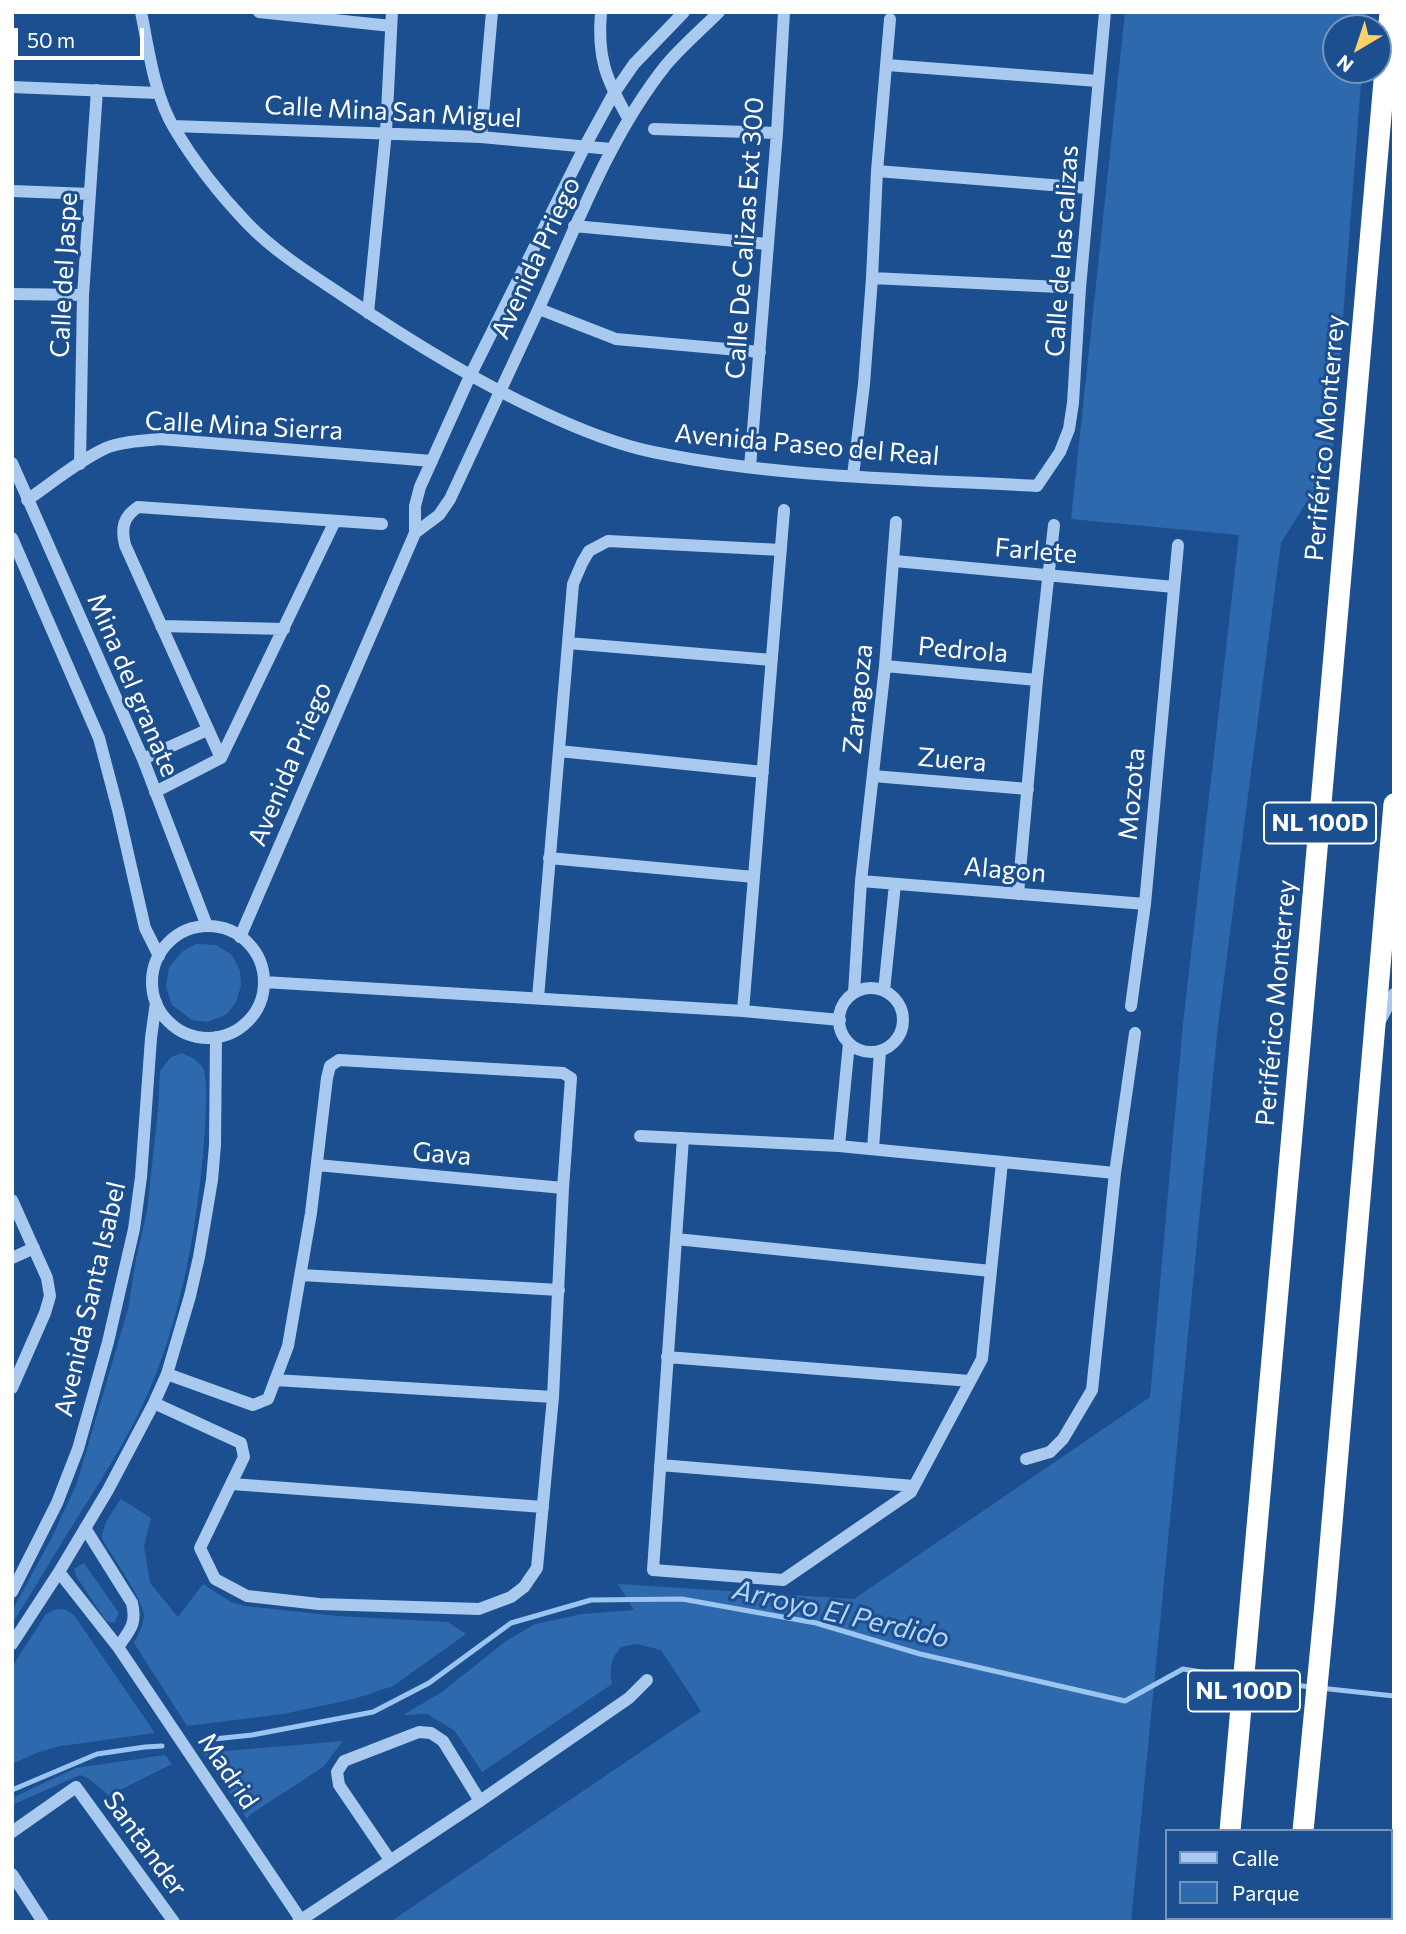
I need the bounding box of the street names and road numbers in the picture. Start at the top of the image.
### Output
street label: Calle Mina San Miguel [264,90,522,134]
street label: Calle De Calizas Ext 300 [720,96,770,380]
street label: Calle de las calizas [1039,144,1085,358]
street label: Avenida Priego [485,172,587,344]
street label: Calle del Jaspe [44,191,84,359]
street label: Periférico Monterrey [1299,314,1351,562]
street label: Calle Mina Sierra [144,405,344,447]
street label: Avenida Paseo del Real [673,418,941,472]
street label: Farlete [993,532,1079,570]
street label: Mina del granate [80,589,186,781]
street label: Pedrola [917,631,1009,669]
street label: Zaragoza [837,642,879,756]
street label: Avenida Priego [241,677,339,851]
street label: Zuera [916,741,988,779]
street label: Mozota [1112,746,1152,842]
road number: NL 100D [1264,802,1376,844]
street label: Alagon [963,851,1047,889]
street label: Periférico Monterrey [1250,879,1302,1127]
street label: Gava [411,1136,473,1172]
street label: Avenida Santa Isabel [48,1179,132,1419]
road number: NL 100D [1188,1671,1300,1712]
street label: Madrid [191,1727,265,1815]
street label: Santander [97,1785,193,1903]

